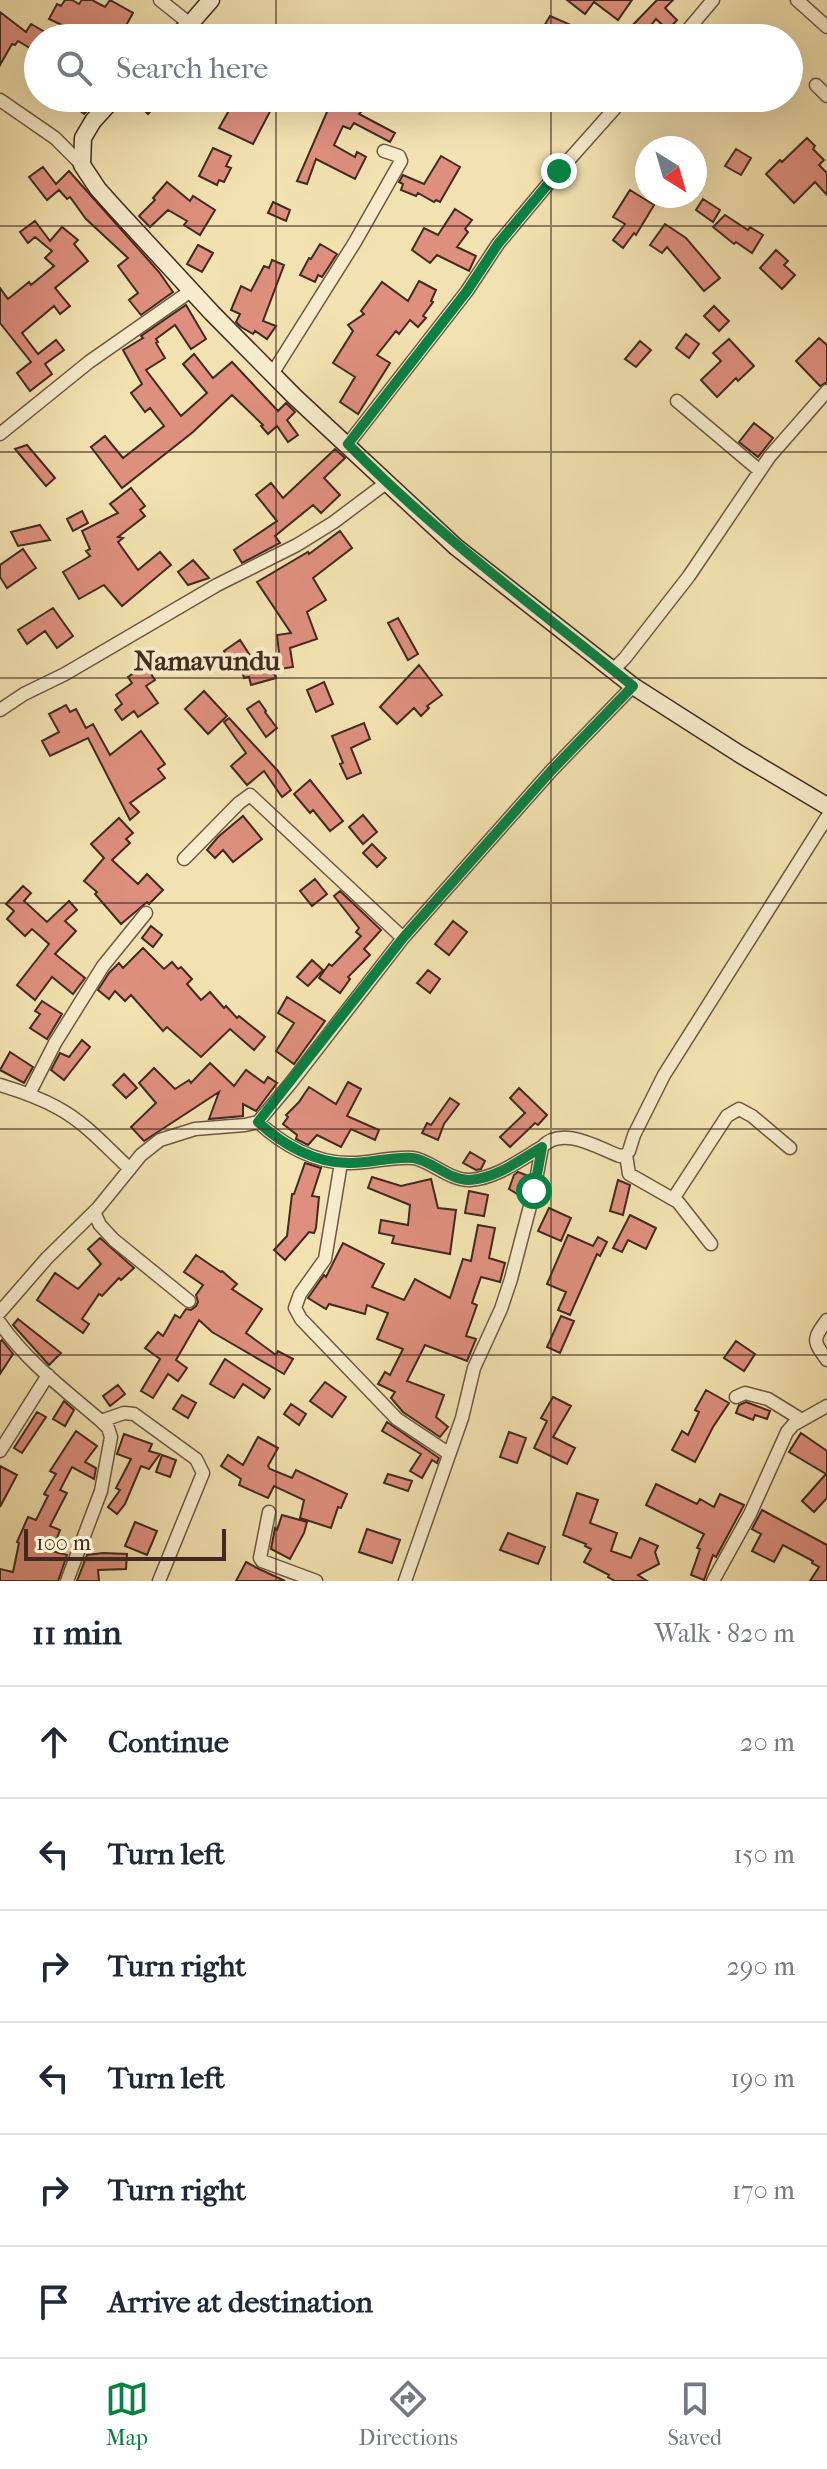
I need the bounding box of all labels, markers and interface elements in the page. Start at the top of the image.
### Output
search box [24,24,803,112]
icon: search [52,46,96,90]
text: Search here [116,51,268,86]
north arrow [635,136,707,208]
route end [541,153,577,189]
district label: Namavundu [134,644,280,677]
route start [516,1173,552,1209]
scale bar [24,1525,226,1561]
text: 100 m [36,1530,91,1556]
text: 11 min [32,1613,122,1653]
text: Walk · 820 m [654,1618,795,1649]
icon: ahead [32,1720,76,1764]
text: Continue [108,1725,229,1760]
text: 20 m [740,1727,795,1758]
icon: left [32,1832,76,1876]
text: Turn left [108,1837,225,1872]
text: 150 m [733,1839,795,1870]
icon: right [32,1944,76,1988]
text: Turn right [108,1949,246,1984]
text: 290 m [726,1951,795,1982]
icon: left [32,2056,76,2100]
text: Turn left [108,2061,225,2096]
text: 190 m [731,2063,795,2094]
icon: right [32,2168,76,2212]
text: Turn right [108,2173,246,2208]
text: 170 m [732,2175,795,2206]
icon: arrive [32,2280,76,2324]
text: Arrive at destination [108,2285,373,2320]
tab: Map [105,2377,149,2451]
tab: Directions [359,2377,458,2451]
tab: Saved [668,2377,722,2451]

